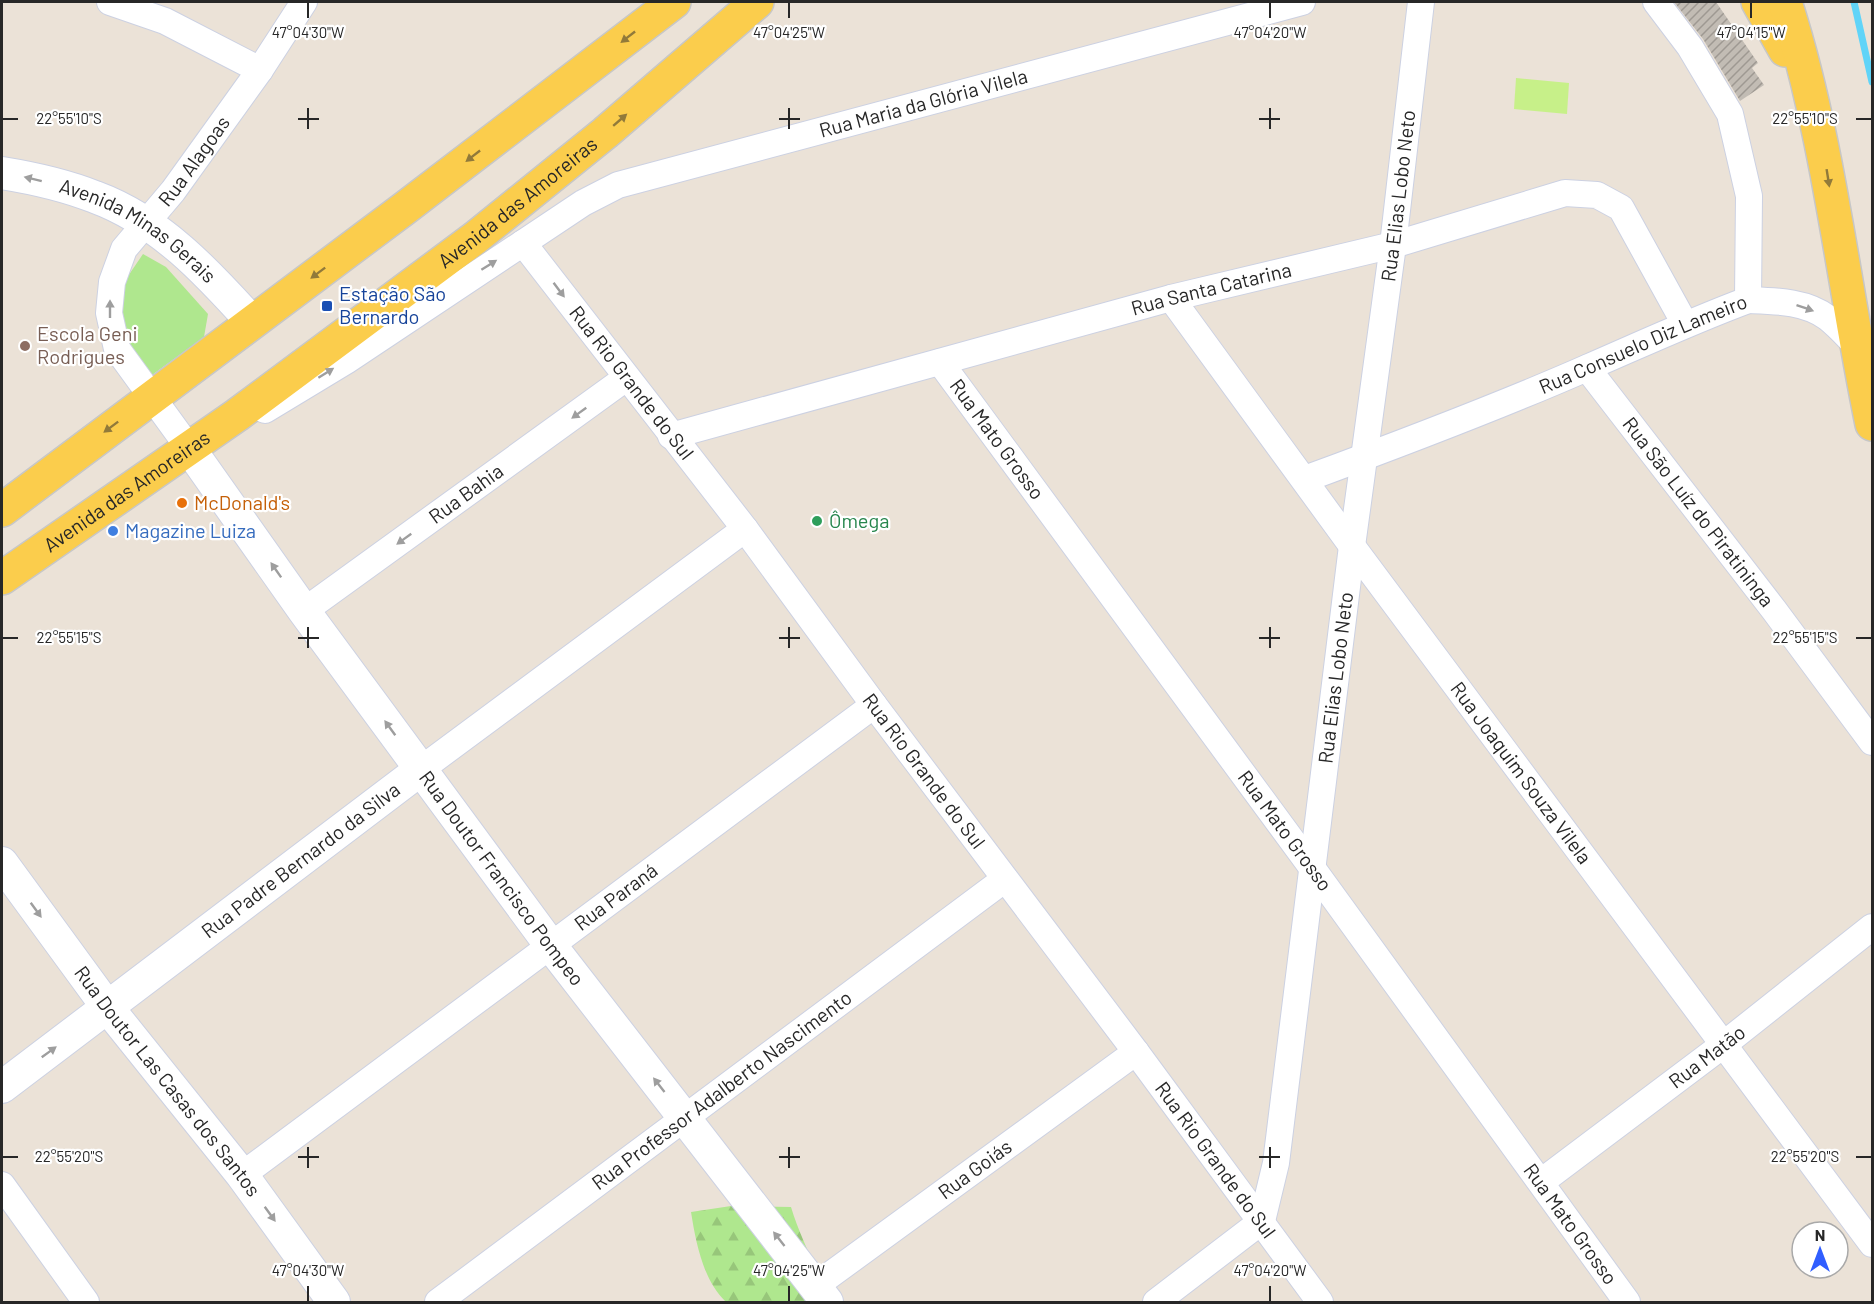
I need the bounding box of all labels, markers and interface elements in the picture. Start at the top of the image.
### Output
text: 47°04'30"W [272,23,344,41]
text: 47°04'25"W [753,23,825,41]
text: 47°04'20"W [1234,23,1306,41]
text: 47°04'15"W [1716,23,1786,41]
one-way arrow [620,31,636,44]
street label: Rua Maria da Glória Vilela [816,63,1030,142]
text: 22°55'10"S [36,109,102,127]
street label: Rua Elias Lobo Neto [1375,109,1419,283]
text: 22°55'10"S [1772,109,1838,127]
street label: Rua Alagoas [153,111,234,211]
one-way arrow [612,114,627,127]
street label: Avenida das Amoreiras [433,131,602,272]
one-way arrow [465,149,481,162]
one-way arrow [1823,168,1832,187]
street label: Avenida Minas Gerais [57,173,222,287]
one-way arrow [24,174,42,184]
street label: Rua Santa Catarina [1128,257,1294,319]
one-way arrow [480,259,496,271]
one-way arrow [310,267,325,279]
place label: Estação São Bernardo [339,281,446,328]
one-way arrow [553,281,565,297]
street label: Rua Consuelo Diz Lameiro [1535,289,1750,398]
one-way arrow [105,299,115,318]
marker: Estação São Bernardo [320,299,334,313]
street label: Rua Rio Grande do Sul [565,300,700,464]
one-way arrow [1796,303,1814,313]
place label: Escola Geni Rodrigues [37,321,138,368]
marker: Escola Geni Rodrigues [18,339,32,353]
one-way arrow [318,368,334,379]
street label: Rua Mato Grosso [945,374,1050,504]
one-way arrow [571,407,587,419]
street label: Rua São Luíz do Piratininga [1618,412,1780,611]
one-way arrow [103,421,118,433]
street label: Avenida das Amoreiras [39,425,214,556]
street label: Rua Bahia [424,458,507,528]
place label: McDonald's [194,490,290,514]
marker: McDonald's [175,496,189,510]
place label: Ômega [829,508,889,532]
marker: Ômega [810,514,824,528]
place label: Magazine Luiza [125,518,256,542]
marker: Magazine Luiza [106,524,120,538]
one-way arrow [396,533,412,545]
one-way arrow [270,563,282,579]
street label: Rua Elias Lobo Neto [1312,590,1357,765]
text: 22°55'15"S [37,628,101,646]
text: 22°55'15"S [1773,628,1837,646]
street label: Rua Joaquim Souza Vilela [1446,677,1597,868]
street label: Rua Rio Grande do Sul [858,688,991,853]
one-way arrow [384,721,396,737]
street label: Rua Mato Grosso [1233,765,1338,895]
street label: Rua Doutor Francisco Pompeo [415,766,590,990]
street label: Rua Padre Bernardo da Silva [196,777,404,942]
street label: Rua Paraná [569,857,662,935]
one-way arrow [30,901,42,917]
street label: Rua Doutor Las Casas dos Santos [70,961,266,1201]
street label: Rua Professor Adalberto Nascimento [586,985,856,1194]
street label: Rua Matão [1663,1019,1750,1093]
one-way arrow [40,1046,56,1058]
street label: Rua Rio Grande do Sul [1151,1076,1282,1242]
one-way arrow [653,1078,665,1094]
street label: Rua Goiás [933,1134,1016,1203]
text: 22°55'20"S [35,1147,103,1165]
text: 22°55'20"S [1771,1147,1839,1165]
street label: Rua Mato Grosso [1519,1158,1623,1289]
one-way arrow [264,1206,276,1222]
north arrow [1790,1220,1850,1280]
text: N [1815,1225,1825,1244]
one-way arrow [773,1232,785,1247]
text: 47°04'30"W [272,1261,344,1279]
text: 47°04'25"W [753,1261,825,1279]
text: 47°04'20"W [1234,1261,1306,1279]

